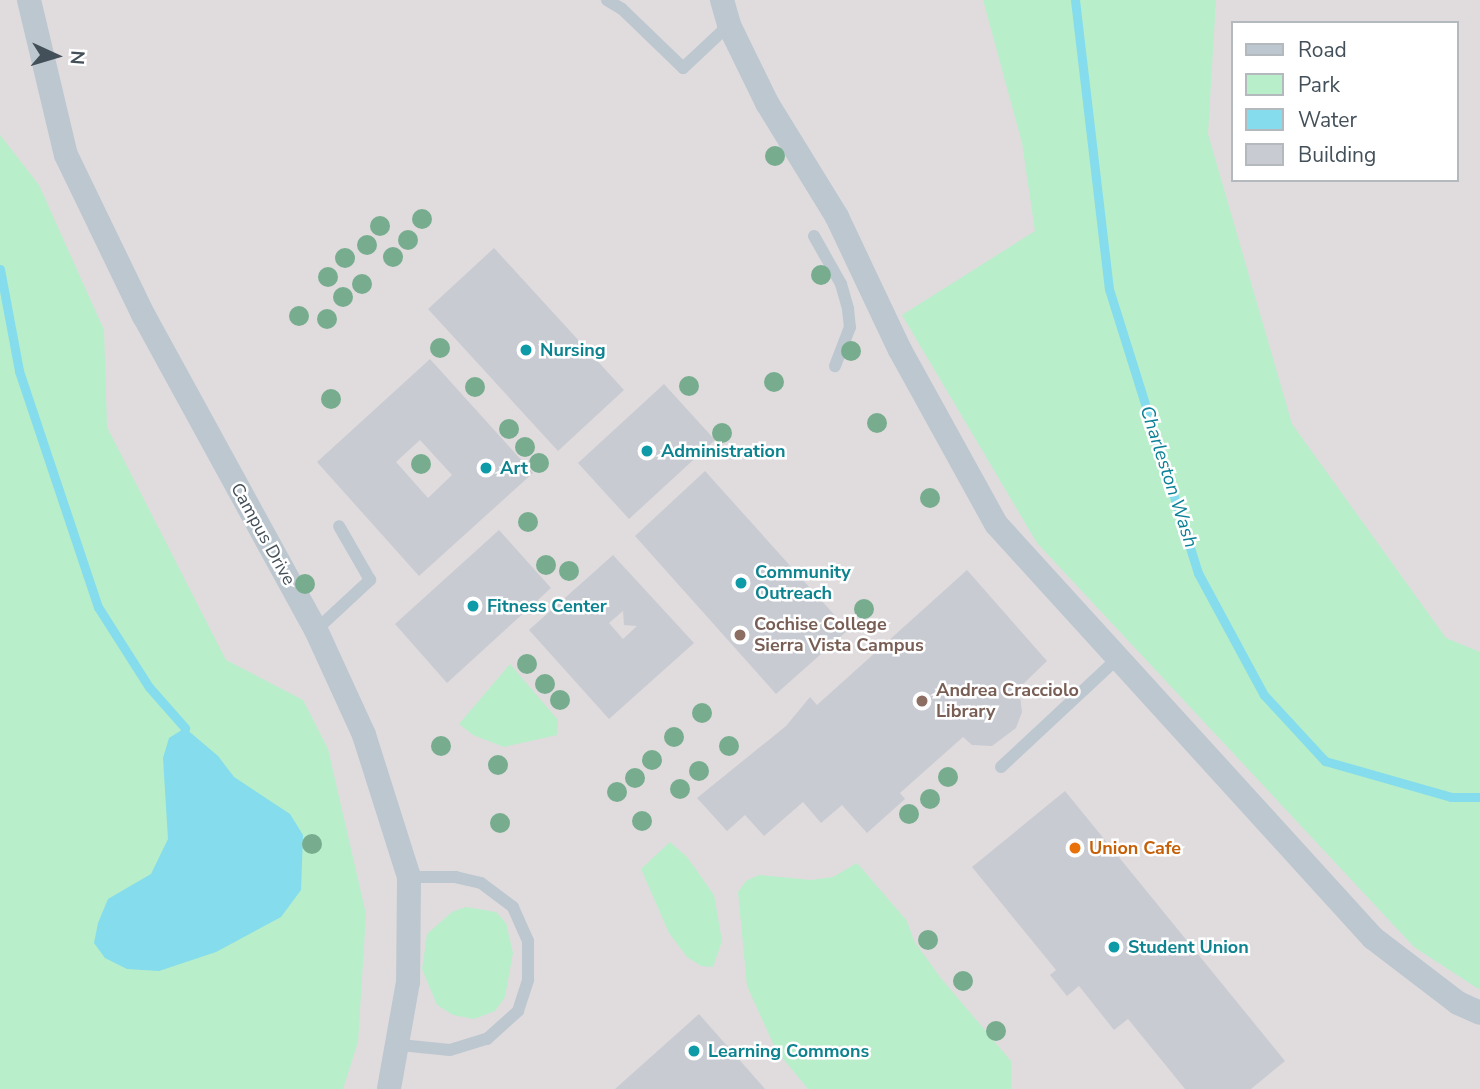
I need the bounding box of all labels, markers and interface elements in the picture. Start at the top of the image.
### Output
north arrow [21,21,91,91]
legend [1232,21,1459,182]
text: Road [1298,36,1347,64]
text: N [63,49,90,65]
text: Park [1298,71,1340,99]
text: Water [1298,106,1357,134]
text: Building [1298,141,1376,169]
place label: Nursing [540,339,606,361]
marker: Nursing [518,342,534,358]
water label: Charleston Wash [1134,403,1202,551]
place label: Administration [661,440,785,462]
marker: Administration [639,443,655,459]
place label: Art [500,457,528,479]
marker: Art [478,460,494,476]
street label: Campus Drive [226,479,300,589]
place label: Community Outreach [755,562,851,604]
marker: Community Outreach [733,575,749,591]
place label: Fitness Center [487,595,607,617]
marker: Fitness Center [465,598,481,614]
place label: Cochise College Sierra Vista Campus [754,614,924,656]
marker: Cochise College Sierra Vista Campus [732,627,748,643]
place label: Andrea Cracciolo Library [936,680,1079,722]
marker: Andrea Cracciolo Library [914,693,930,709]
place label: Union Cafe [1089,837,1181,859]
marker: Union Cafe [1067,840,1083,856]
place label: Student Union [1128,936,1249,958]
marker: Student Union [1106,939,1122,955]
place label: Learning Commons [708,1040,869,1062]
marker: Learning Commons [686,1043,702,1059]

